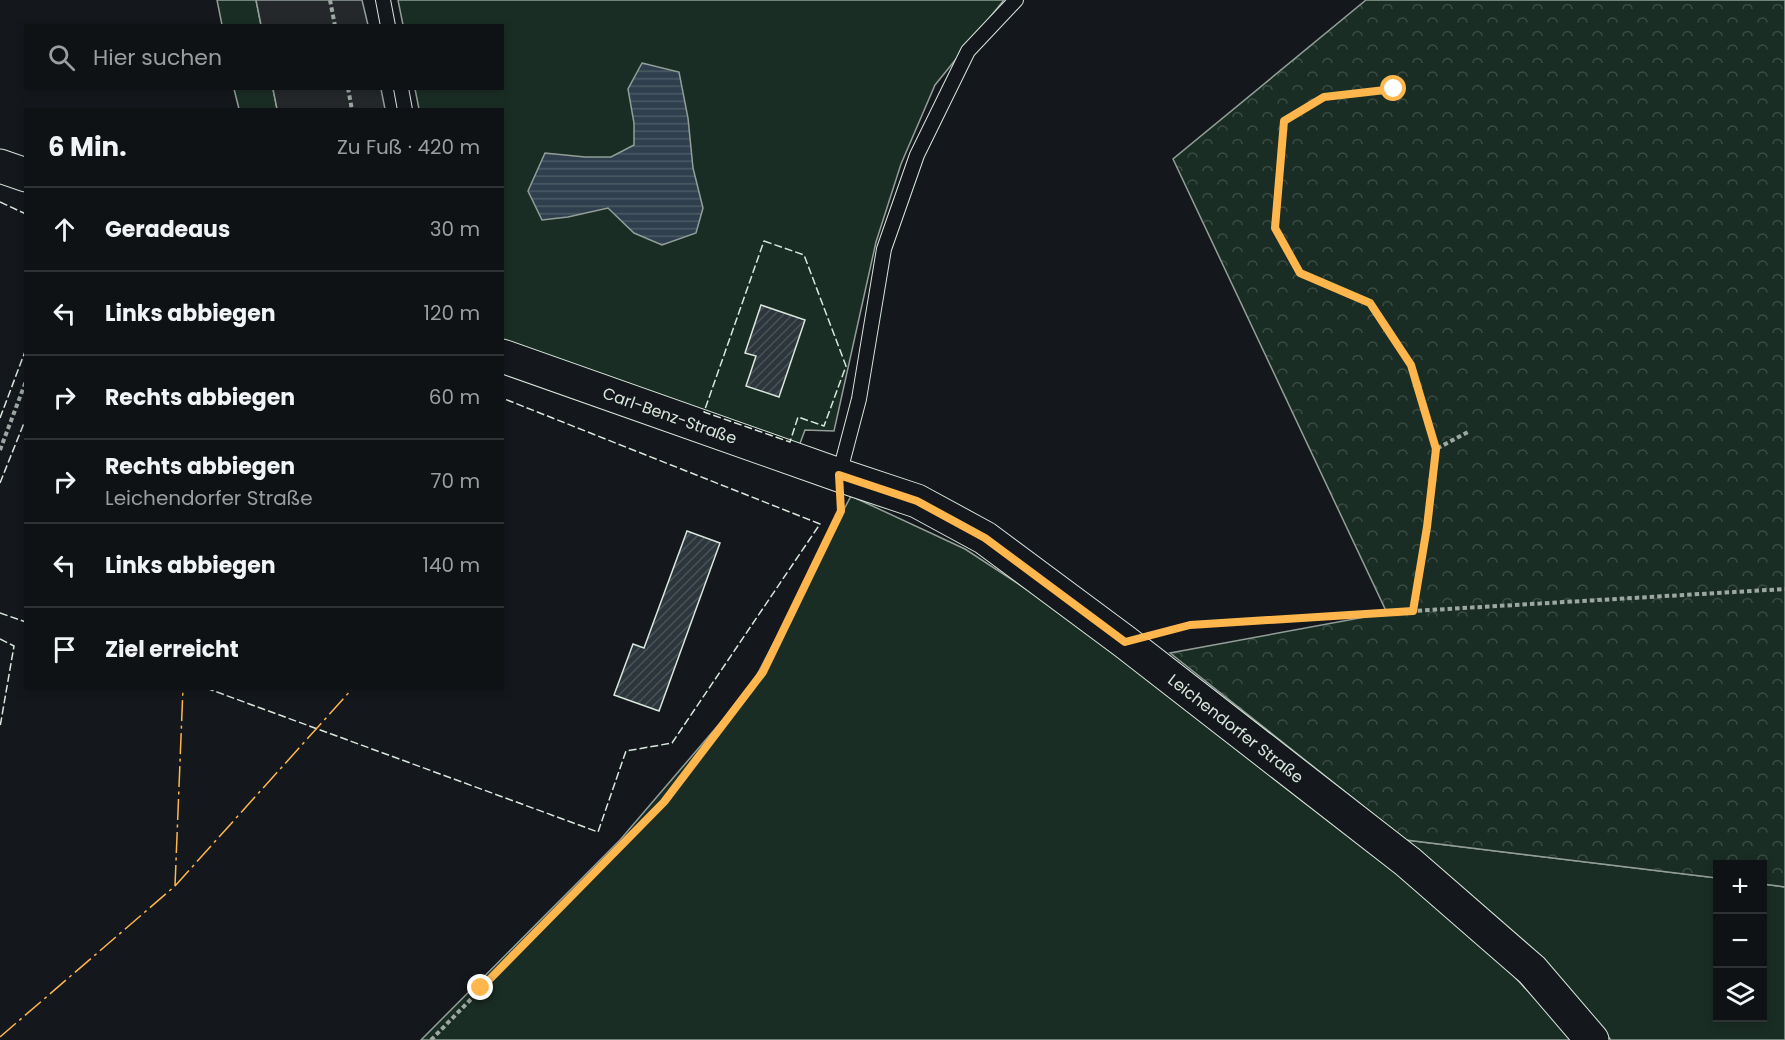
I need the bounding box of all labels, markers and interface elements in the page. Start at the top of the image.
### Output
search box [24,24,504,90]
icon: search [45,41,78,74]
text: Hier suchen [93,42,222,73]
route start [1380,75,1406,101]
text: 6 Min. [48,129,126,165]
text: Zu Fuß · 420 m [337,133,480,161]
icon: ahead [48,213,81,246]
text: Geradeaus [105,214,230,245]
text: 30 m [430,215,480,243]
icon: left [48,297,81,330]
text: Links abbiegen [105,298,276,329]
text: 120 m [424,299,480,327]
icon: right [48,381,81,414]
street label: Carl-Benz-Straße [600,381,740,450]
text: Rechts abbiegen [105,382,295,413]
text: 60 m [429,383,480,411]
text: Rechts abbiegen [105,451,295,482]
icon: right [48,465,81,498]
text: 70 m [431,467,480,495]
text: Leichendorfer Straße [105,484,313,512]
icon: left [48,549,81,582]
text: Links abbiegen [105,550,276,581]
text: 140 m [423,551,480,579]
icon: arrive [48,633,81,666]
text: Ziel erreicht [105,634,239,665]
street label: Leichendorfer Straße [1163,668,1309,788]
map controls [1713,860,1767,1022]
button: + [1713,860,1767,914]
button: − [1713,914,1767,968]
button: layers [1713,968,1767,1022]
route end [467,974,493,1000]

